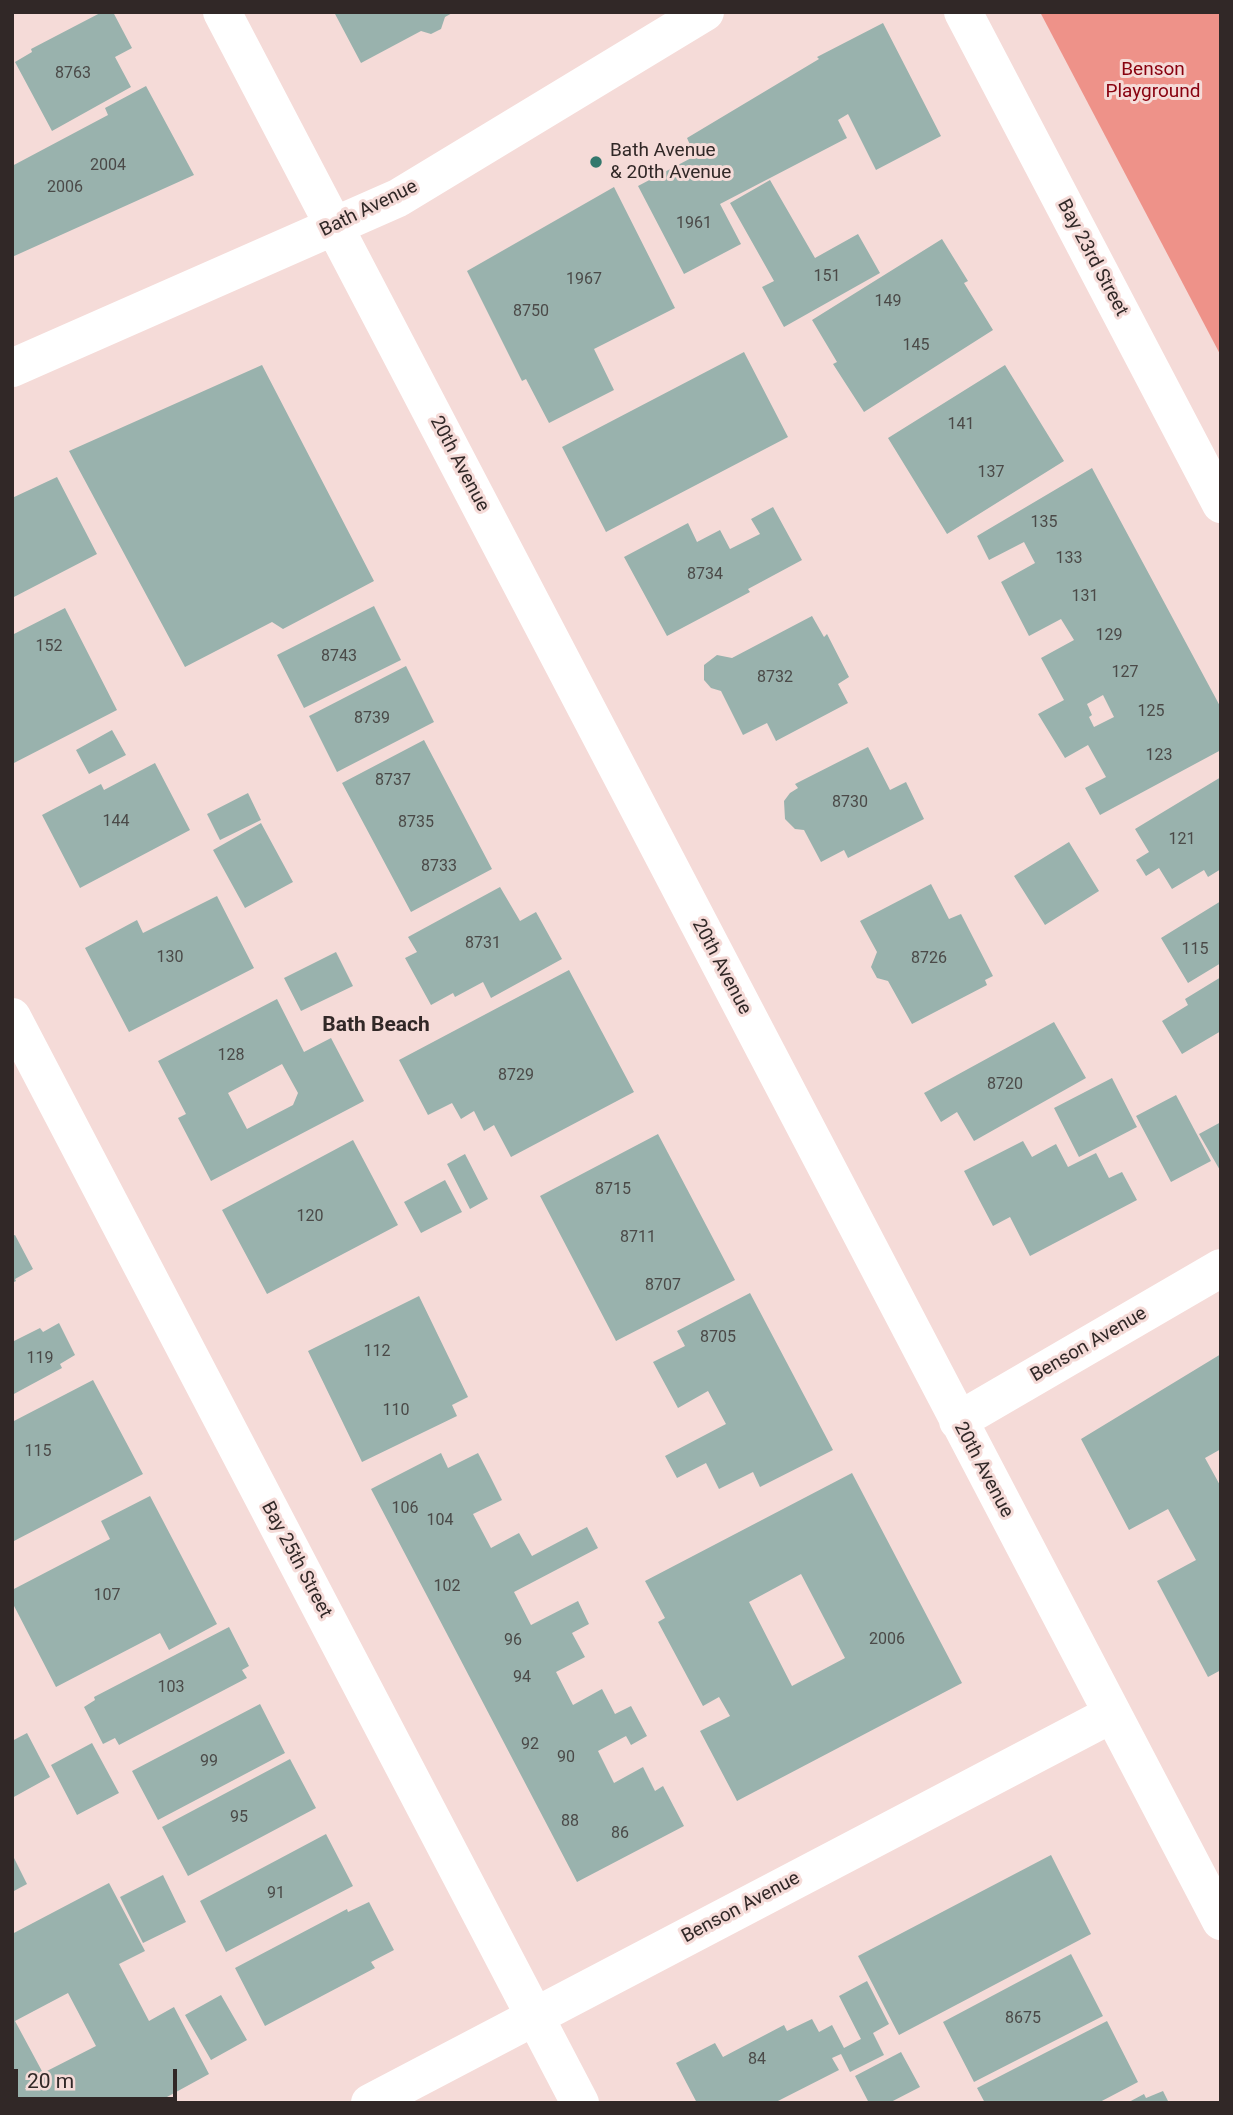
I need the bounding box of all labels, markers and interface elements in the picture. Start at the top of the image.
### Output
park label: Benson Playground [1105,59,1201,103]
house number: 8763 [55,64,91,84]
place label: Bath Avenue & 20th Avenue [610,140,731,184]
marker: Bath Avenue & 20th Avenue [588,154,604,170]
house number: 2004 [90,156,126,176]
street label: Bath Avenue [317,176,421,242]
house number: 2006 [47,178,83,198]
street label: Bay 23rd Street [1052,196,1132,320]
house number: 1961 [676,214,712,234]
house number: 151 [814,267,840,287]
house number: 1967 [566,270,602,290]
house number: 149 [875,292,901,312]
house number: 8750 [513,302,549,322]
house number: 145 [903,336,929,356]
street label: 20th Avenue [424,412,494,516]
house number: 141 [948,415,974,435]
house number: 137 [978,463,1004,483]
house number: 135 [1031,513,1057,533]
house number: 133 [1056,549,1082,569]
house number: 8734 [687,565,723,585]
house number: 131 [1072,587,1098,607]
house number: 129 [1096,626,1122,646]
house number: 152 [36,637,62,657]
house number: 8743 [321,647,357,667]
house number: 127 [1112,663,1138,683]
house number: 8732 [757,668,793,688]
house number: 125 [1138,702,1164,722]
house number: 8739 [354,709,390,729]
house number: 123 [1146,746,1172,766]
house number: 8737 [375,771,411,791]
house number: 8730 [832,793,868,813]
house number: 144 [103,812,129,832]
house number: 8735 [398,813,434,833]
house number: 121 [1169,830,1195,850]
house number: 8733 [421,857,457,877]
street label: 20th Avenue [686,915,756,1019]
house number: 8731 [465,934,501,954]
house number: 115 [1182,940,1208,960]
house number: 130 [157,948,183,968]
house number: 8726 [911,949,947,969]
district label: Bath Beach [322,1013,430,1039]
house number: 128 [218,1046,244,1066]
house number: 8729 [498,1066,534,1086]
house number: 8720 [987,1075,1023,1095]
house number: 8715 [595,1180,631,1200]
house number: 120 [297,1207,323,1227]
house number: 8711 [620,1228,656,1248]
house number: 8707 [645,1276,681,1296]
street label: Benson Avenue [1027,1303,1151,1387]
house number: 8705 [700,1328,736,1348]
house number: 112 [364,1342,390,1362]
house number: 119 [27,1349,53,1369]
house number: 110 [383,1401,409,1421]
street label: 20th Avenue [948,1418,1018,1522]
house number: 115 [25,1442,51,1462]
street label: Bay 25th Street [256,1498,336,1622]
house number: 106 [392,1499,418,1519]
house number: 104 [427,1511,453,1531]
house number: 102 [434,1577,460,1597]
house number: 107 [94,1586,120,1606]
house number: 2006 [869,1630,905,1650]
house number: 96 [504,1631,522,1651]
house number: 94 [513,1668,531,1688]
house number: 103 [158,1678,184,1698]
house number: 92 [521,1735,539,1755]
house number: 90 [557,1748,575,1768]
house number: 99 [200,1752,218,1772]
house number: 95 [230,1808,248,1828]
house number: 88 [561,1812,579,1832]
house number: 86 [611,1824,629,1844]
street label: Benson Avenue [678,1867,804,1949]
house number: 91 [267,1884,285,1904]
house number: 8675 [1005,2009,1041,2029]
house number: 84 [748,2050,766,2070]
scale bar [18,2056,180,2100]
text: 20 m [27,2069,74,2093]

